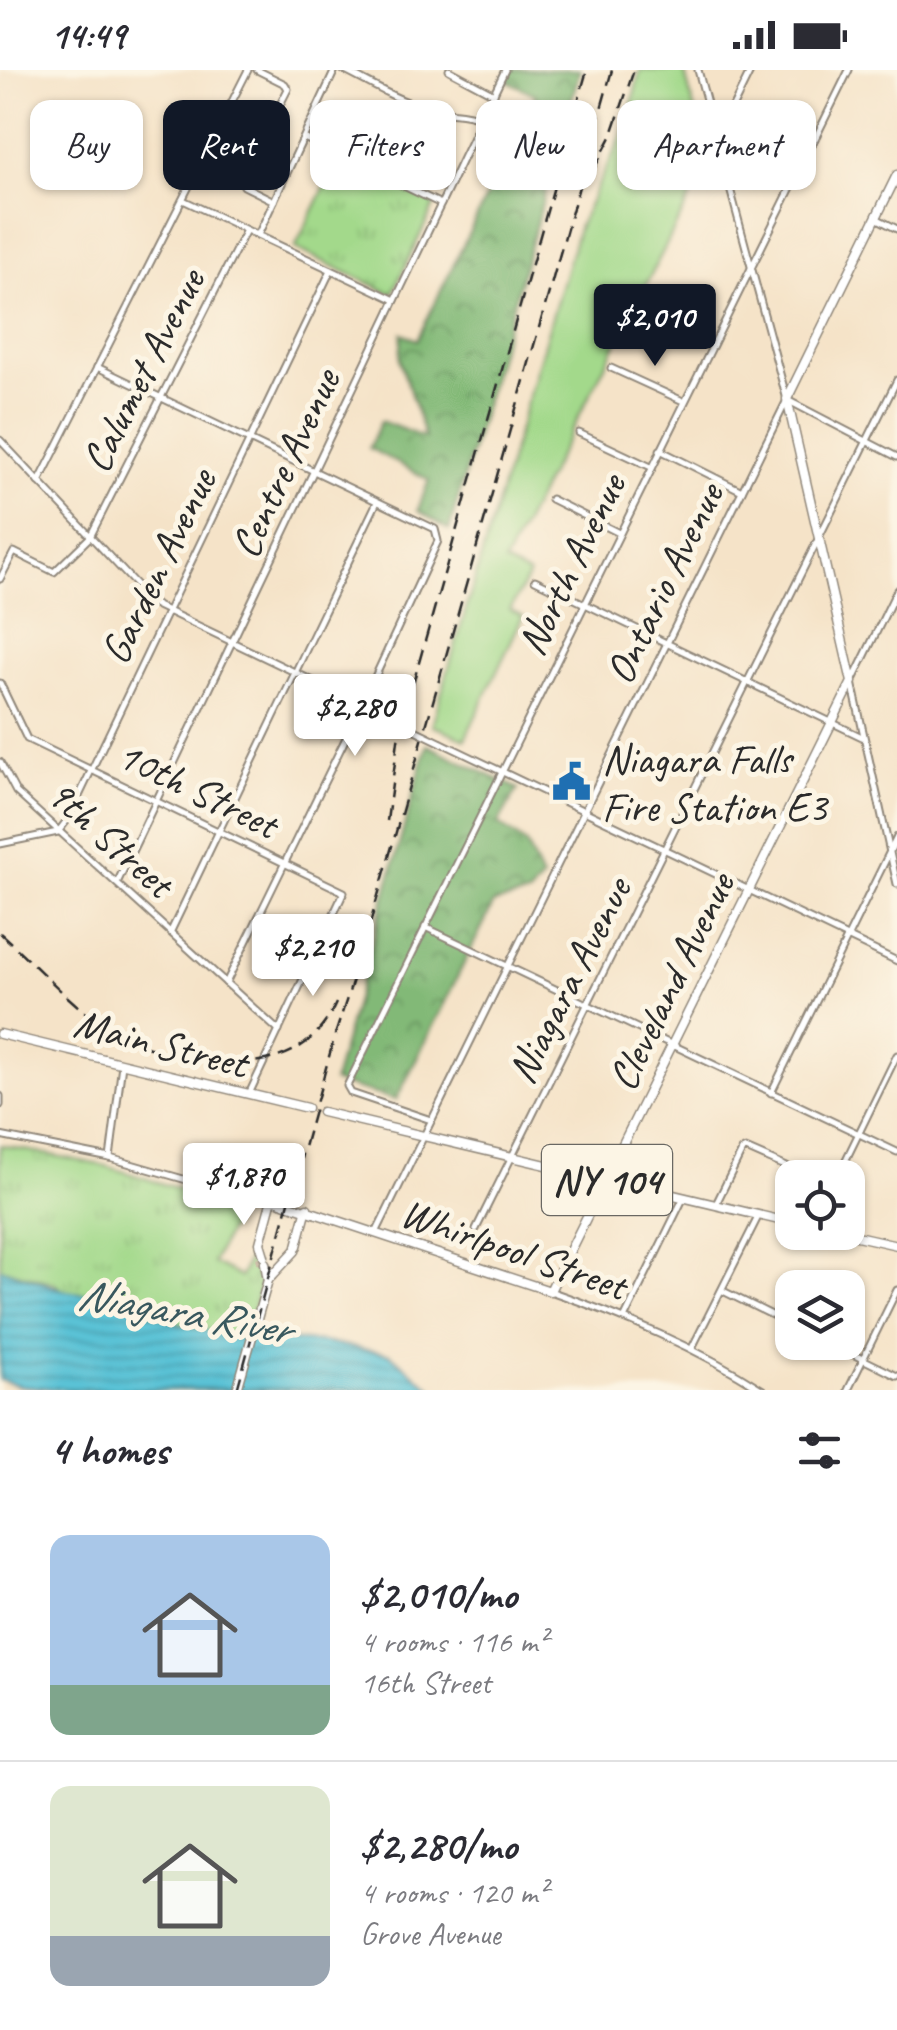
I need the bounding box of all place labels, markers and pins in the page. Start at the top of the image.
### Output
pin: $2,010 [574,284,736,369]
pin: $2,280 [274,674,436,759]
place label: Niagara Falls Fire Station E3 [602,733,830,834]
public building icon: Niagara Falls Fire Station E3 [551,761,593,803]
pin: $2,210 [232,914,394,999]
pin: $1,870 [163,1143,325,1228]

